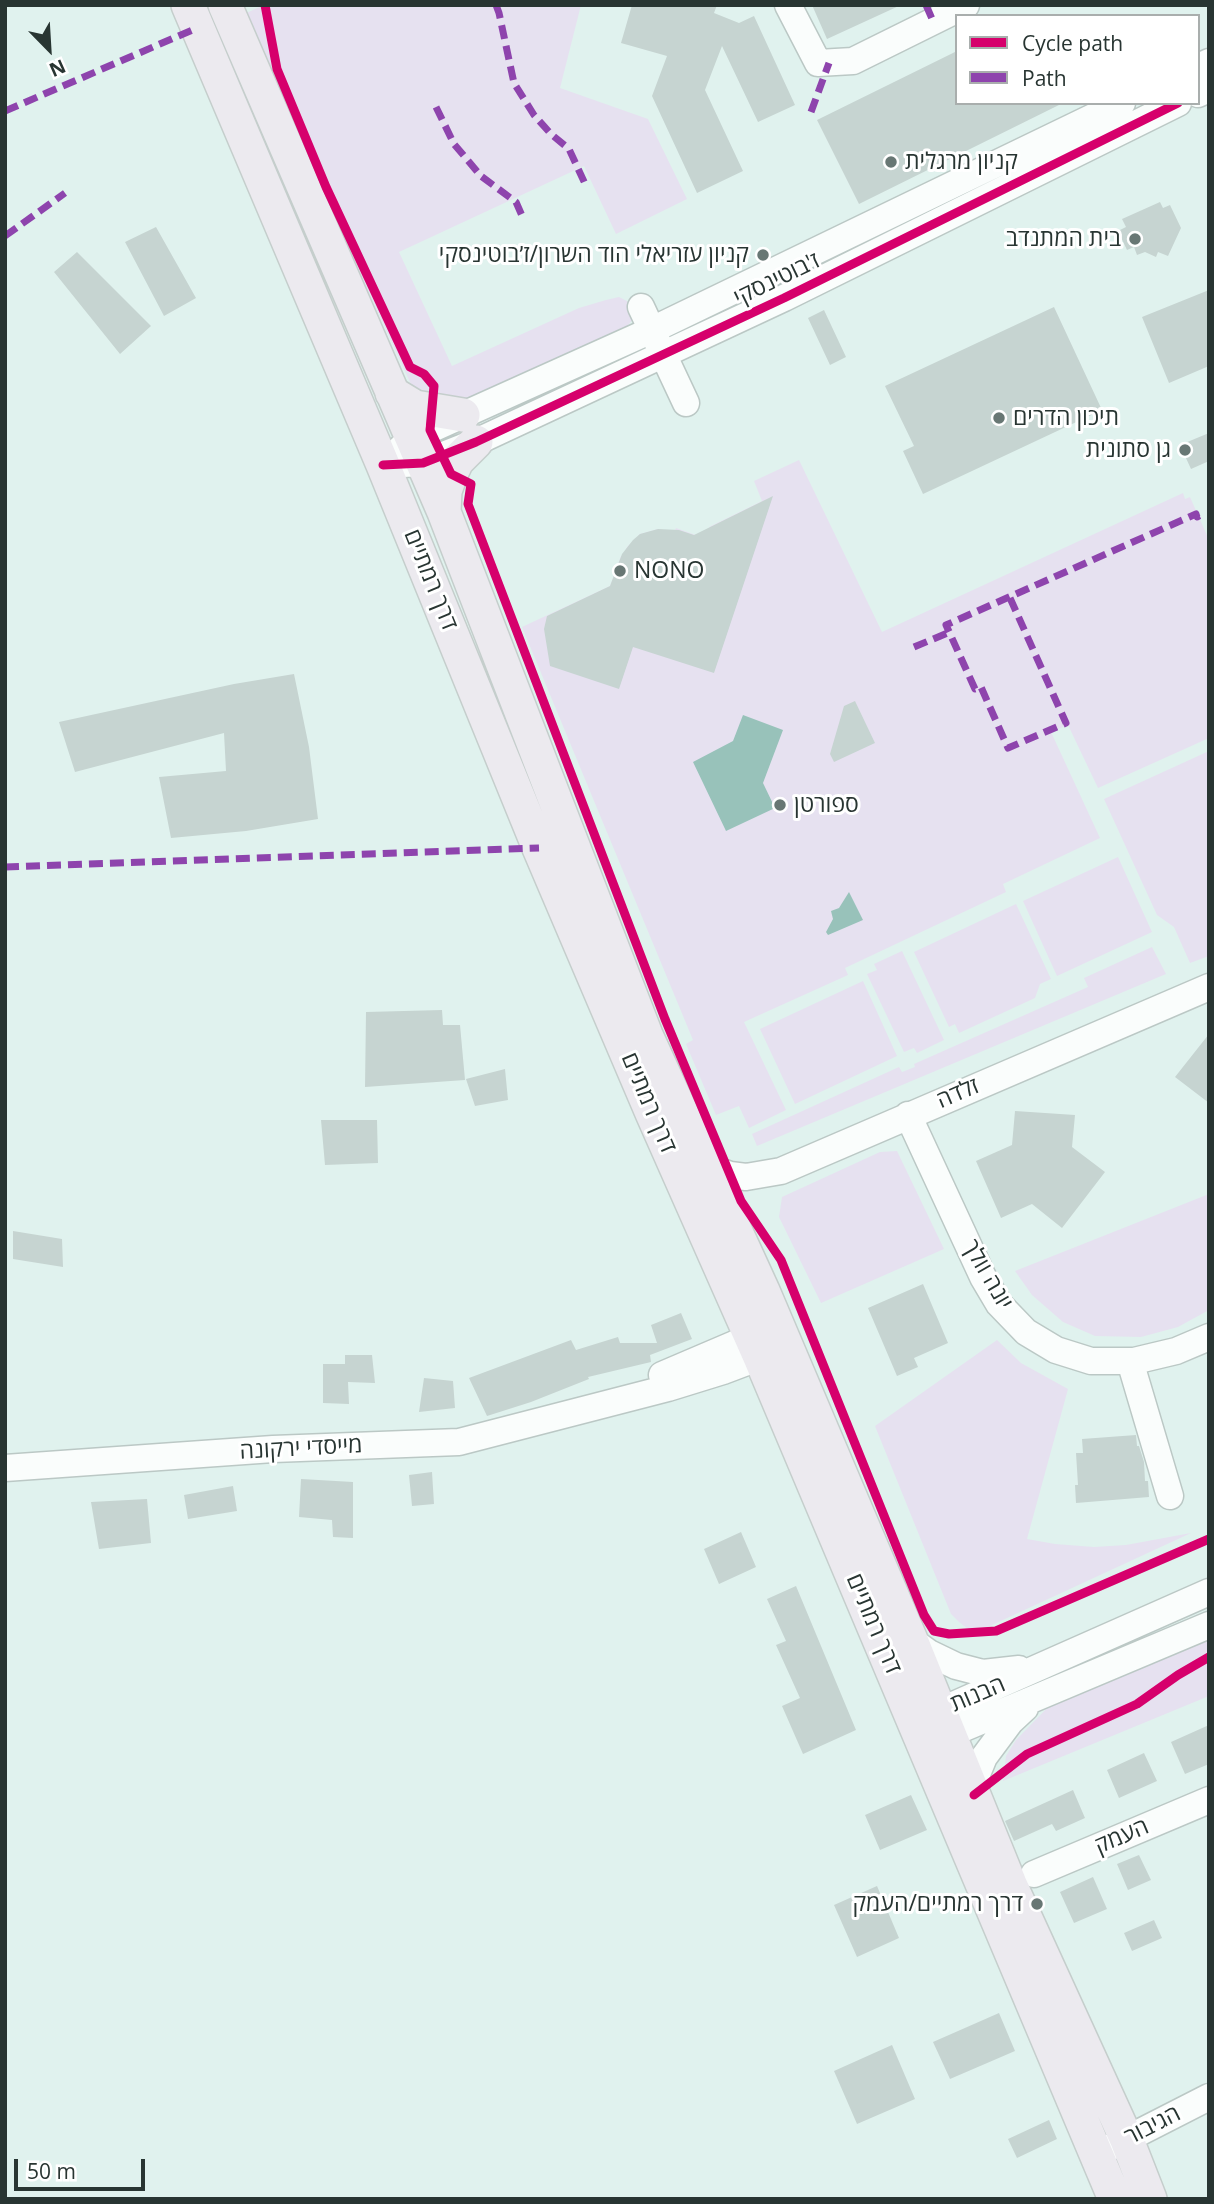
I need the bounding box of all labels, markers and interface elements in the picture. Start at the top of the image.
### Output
north arrow [14,14,84,84]
legend [955,14,1200,105]
text: Cycle path [1022,29,1123,57]
text: N [45,53,70,83]
text: Path [1022,64,1067,92]
place label: קניון מרגלית [905,148,1018,176]
marker: קניון מרגלית [883,154,899,170]
place label: בית המתנדב [1006,225,1121,253]
marker: בית המתנדב [1127,231,1143,247]
place label: קניון עזריאלי הוד השרון/ז׳בוטינסקי [439,241,749,269]
street label: ז'בוטינסקי [730,247,824,313]
marker: קניון עזריאלי הוד השרון/ז׳בוטינסקי [755,247,771,263]
place label: תיכון הדרים [1013,404,1119,432]
marker: תיכון הדרים [991,410,1007,426]
place label: גן סתונית [1086,436,1171,464]
marker: גן סתונית [1177,442,1193,458]
street label: דרך רמתיים [397,526,463,634]
place label: NONO [634,557,704,585]
marker: NONO [612,563,628,579]
place label: ספורטן [794,791,859,819]
marker: ספורטן [772,797,788,813]
street label: דרך רמתיים [615,1049,681,1157]
street label: זלדה [933,1073,983,1115]
street label: יונה וולך [956,1235,1018,1315]
street label: מייסדי ירקונה [239,1432,363,1466]
street label: דרך רמתיים [840,1570,906,1678]
street label: הבנות [946,1671,1010,1719]
street label: העמק [1091,1813,1153,1861]
place label: דרך רמתיים/העמק [852,1890,1023,1918]
marker: דרך רמתיים/העמק [1029,1896,1045,1912]
street label: הגיבור [1121,2100,1185,2152]
scale bar [18,2144,149,2188]
text: 50 m [27,2157,76,2185]

